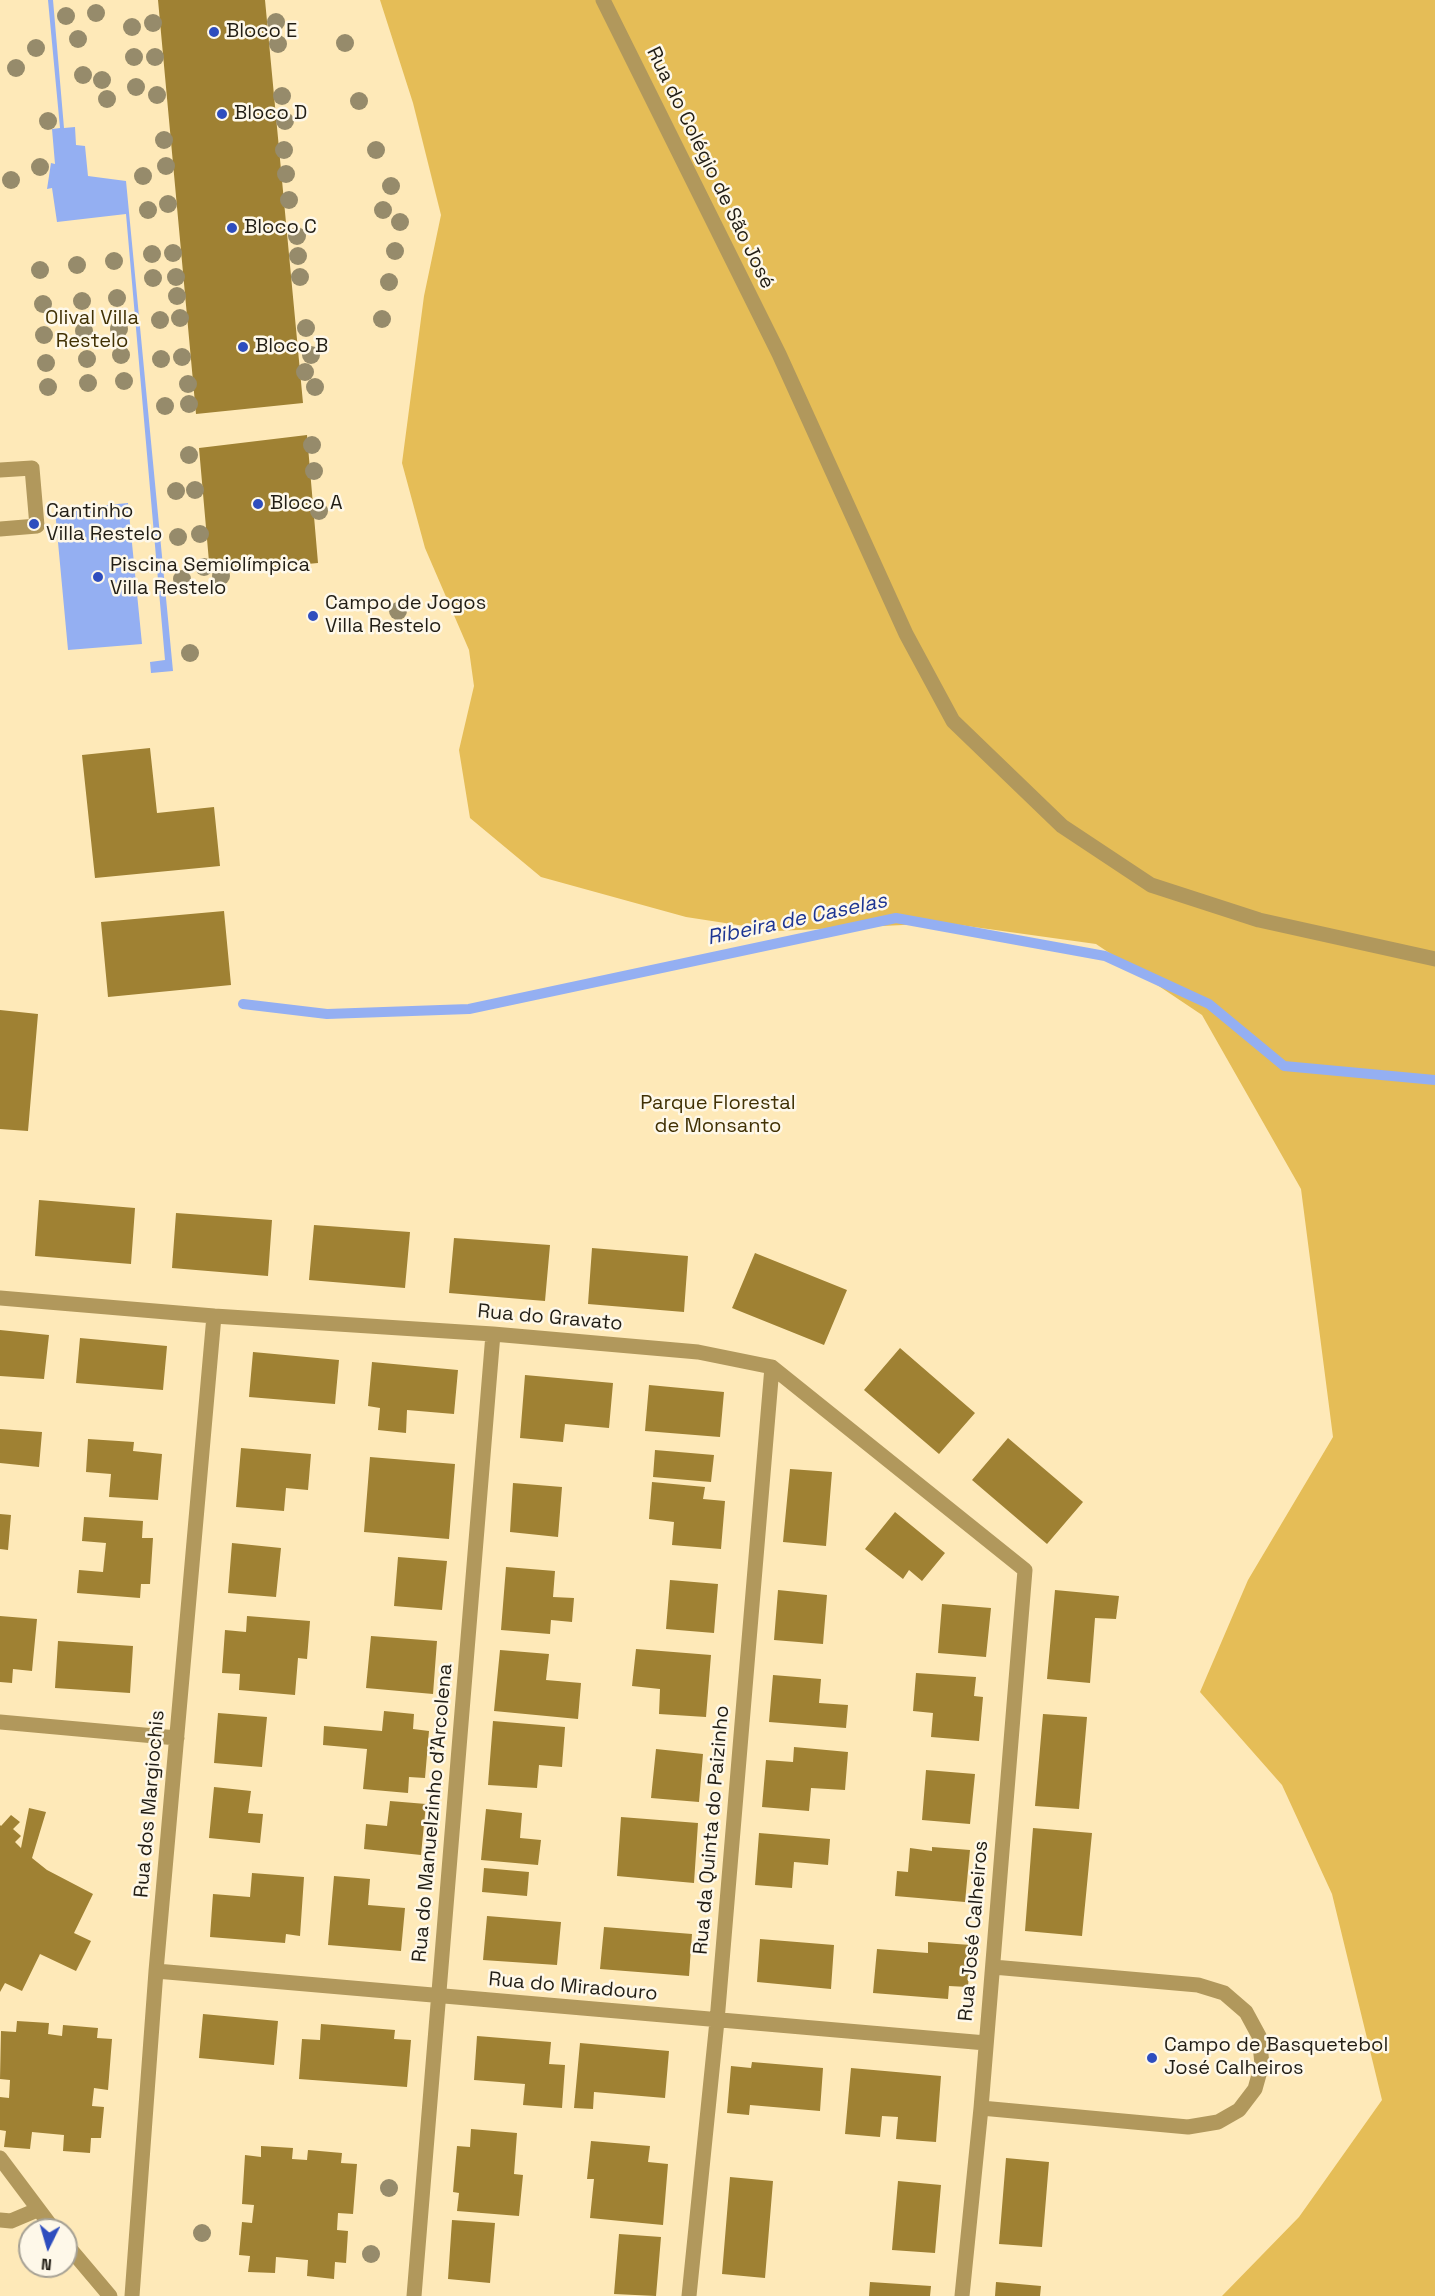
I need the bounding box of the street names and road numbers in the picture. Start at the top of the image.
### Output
street label: Rua do Colégio de São José [641,43,779,293]
street label: Rua do Gravato [476,1300,624,1336]
street label: Rua do Manuelzinho d'Arcolena [408,1663,458,1963]
street label: Rua da Quinta do Paizinho [689,1704,735,1956]
street label: Rua dos Margiochis [130,1709,170,1899]
street label: Rua José Calheiros [954,1840,994,2022]
street label: Rua do Miradouro [488,1968,658,2006]

